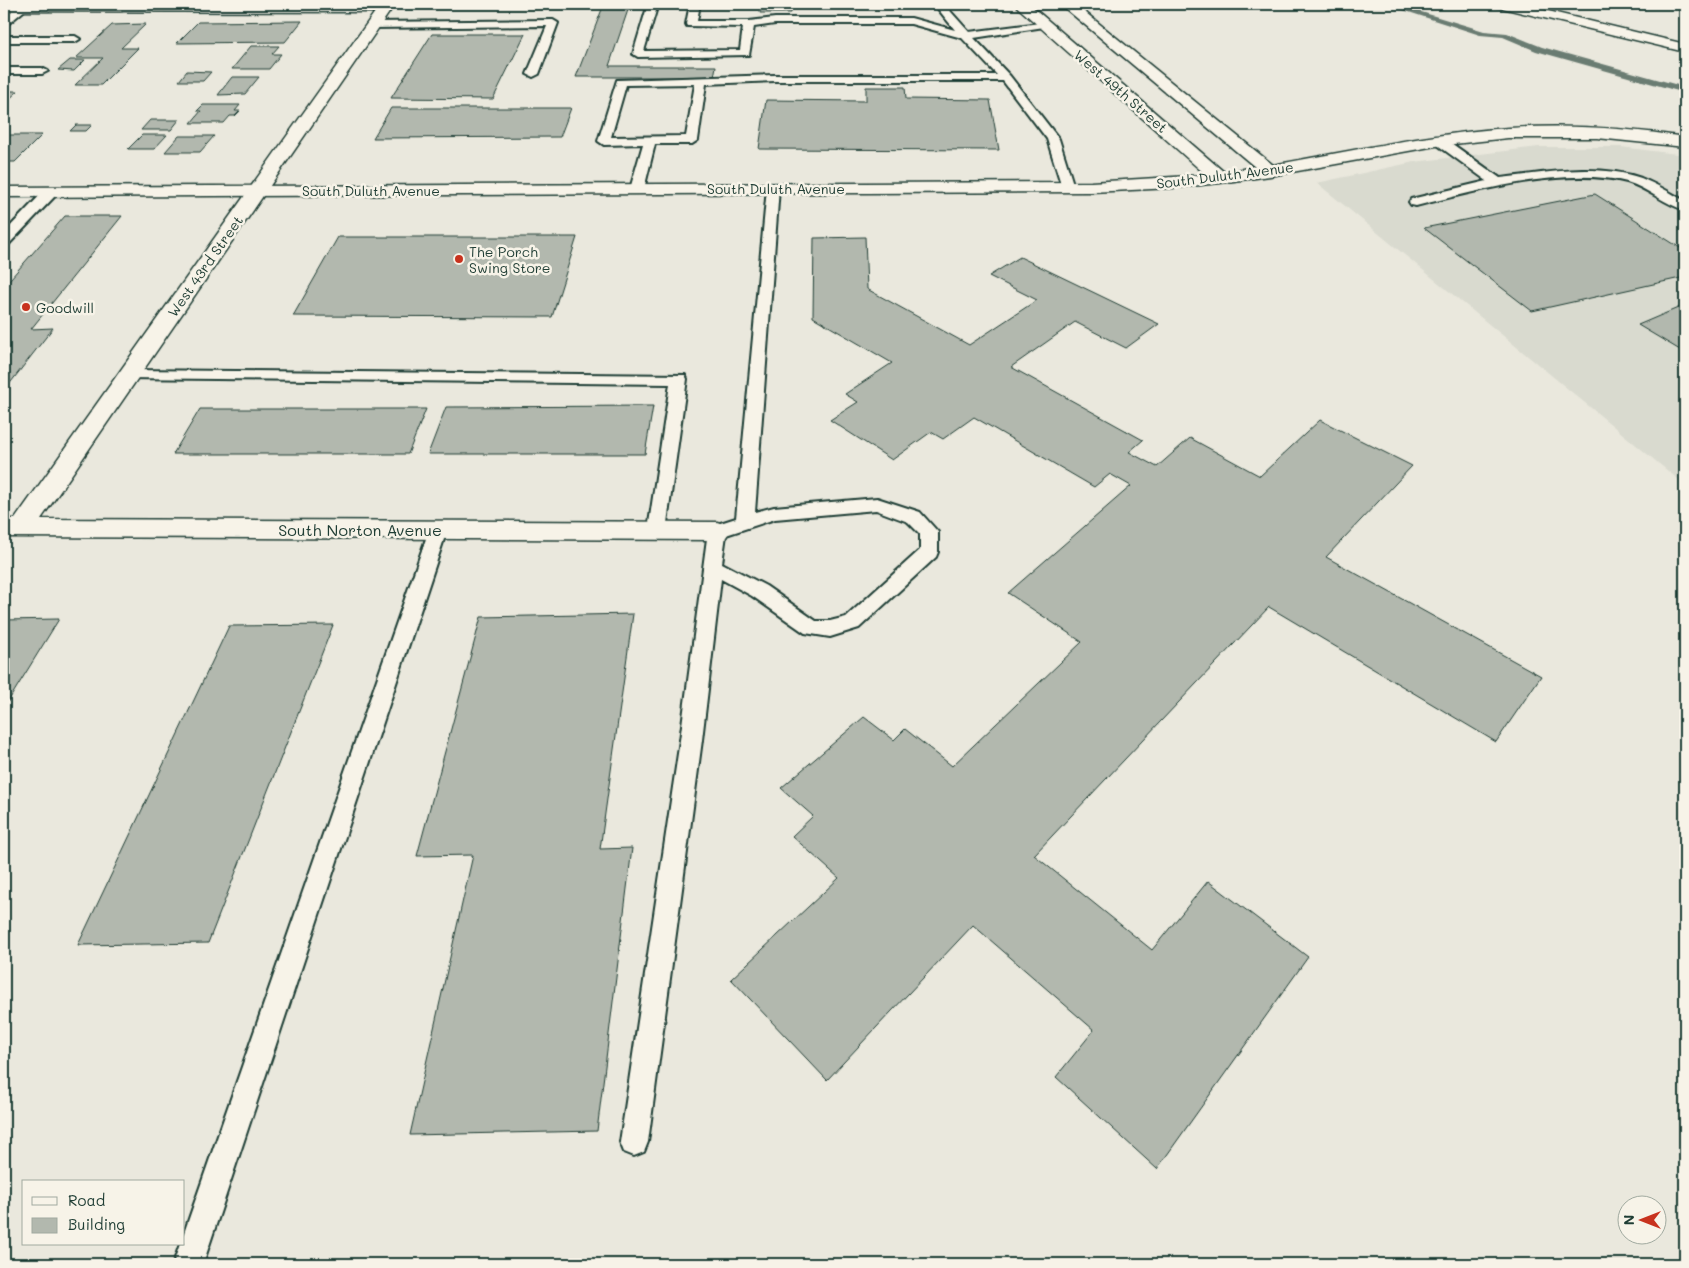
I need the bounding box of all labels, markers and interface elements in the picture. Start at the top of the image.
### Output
street label: West 49th Street [1070,45,1172,137]
street label: South Duluth Avenue [1155,157,1295,193]
street label: South Duluth Avenue [707,179,845,198]
street label: South Duluth Avenue [302,181,440,200]
street label: West 43rd Street [163,211,247,321]
place label: The Porch Swing Store [469,242,550,277]
marker: The Porch Swing Store [453,253,465,265]
place label: Goodwill [36,298,94,317]
marker: Goodwill [20,301,32,313]
street label: South Norton Avenue [278,519,442,540]
legend [22,1180,185,1246]
text: Road [68,1190,105,1210]
north arrow [1616,1196,1666,1246]
text: Building [68,1214,125,1234]
text: N [1619,1215,1638,1225]

